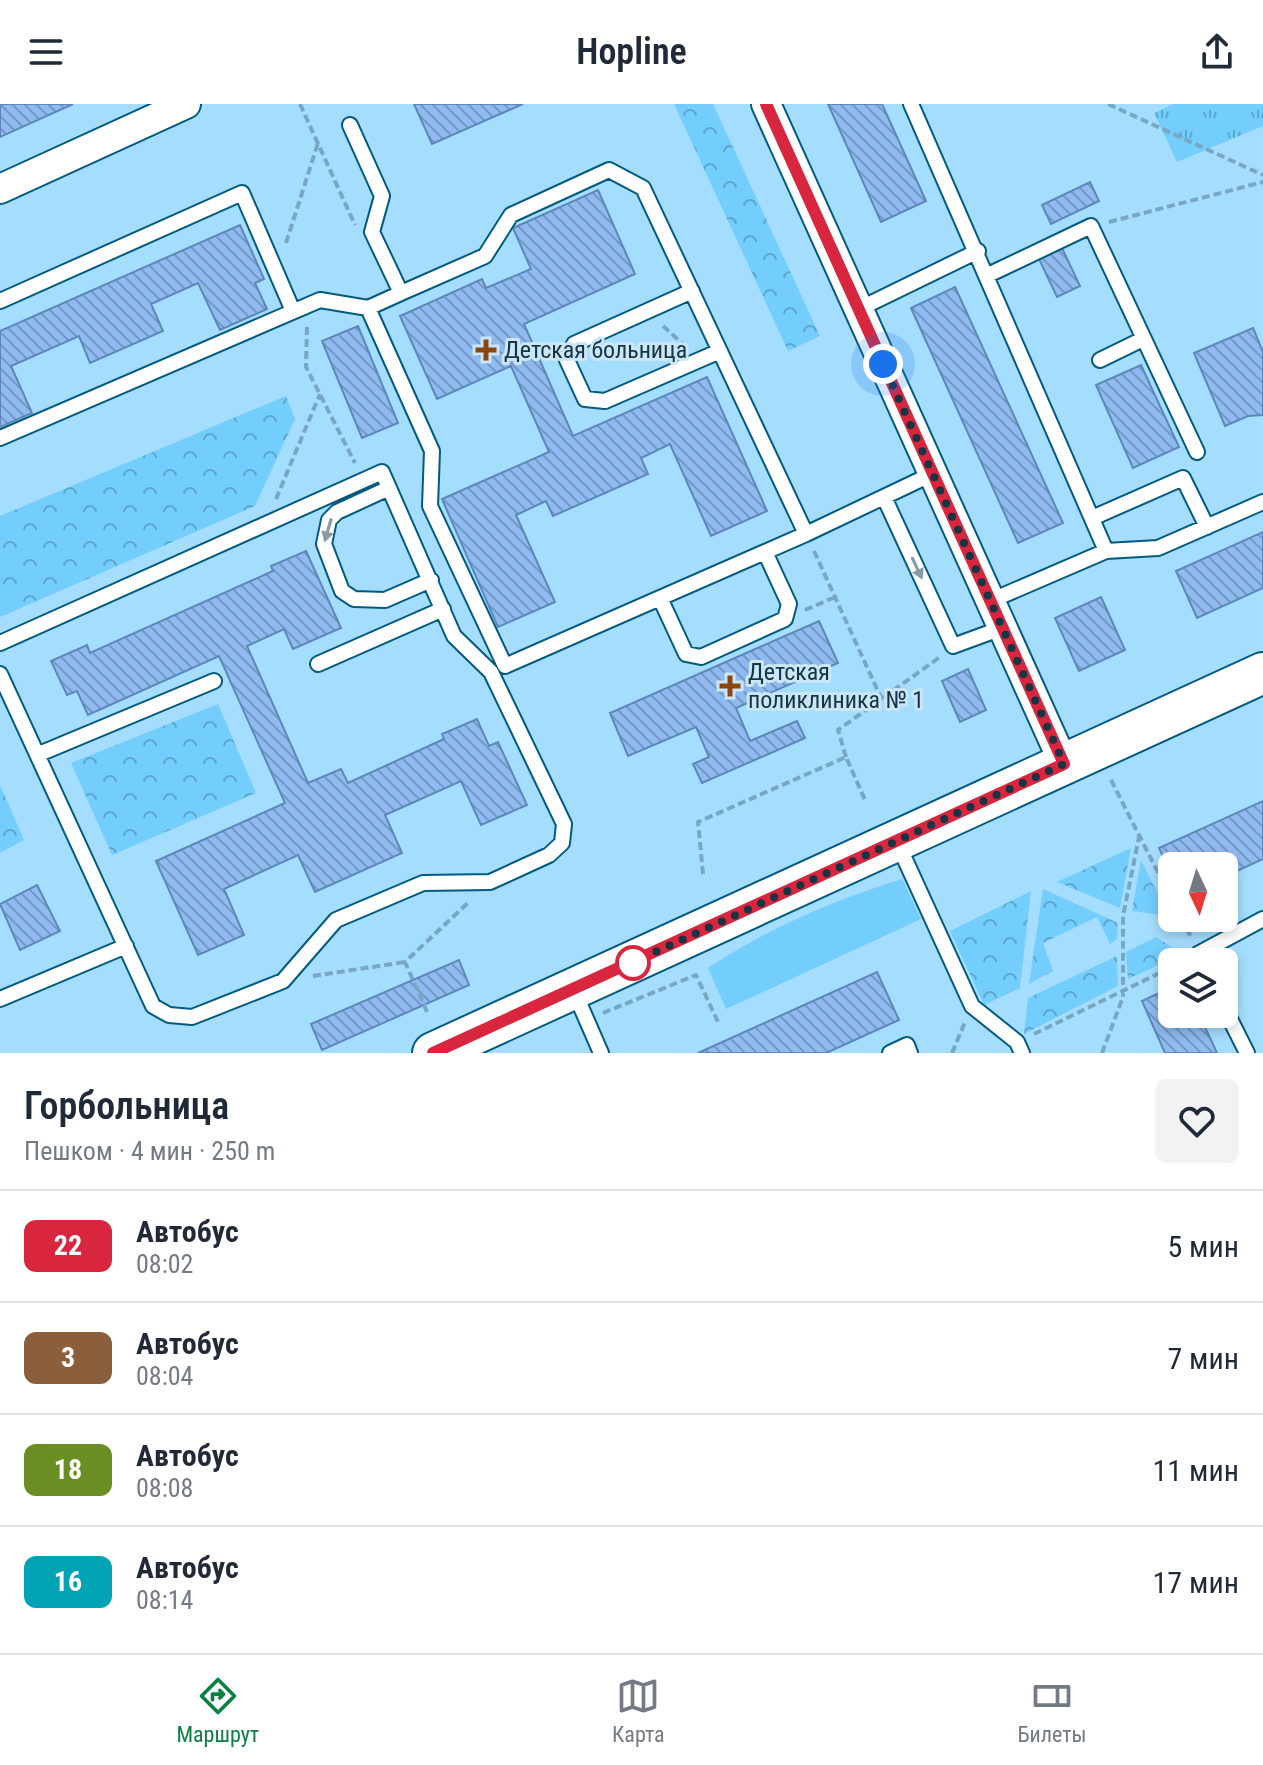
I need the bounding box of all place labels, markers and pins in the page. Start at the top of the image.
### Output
place label: Детская больница [504,336,687,364]
marker: Детская больница [475,339,497,361]
place label: Детская поликлиника № 1 [748,658,924,714]
marker: Детская поликлиника № 1 [719,675,741,697]
unlabelled marker [616,946,650,980]

